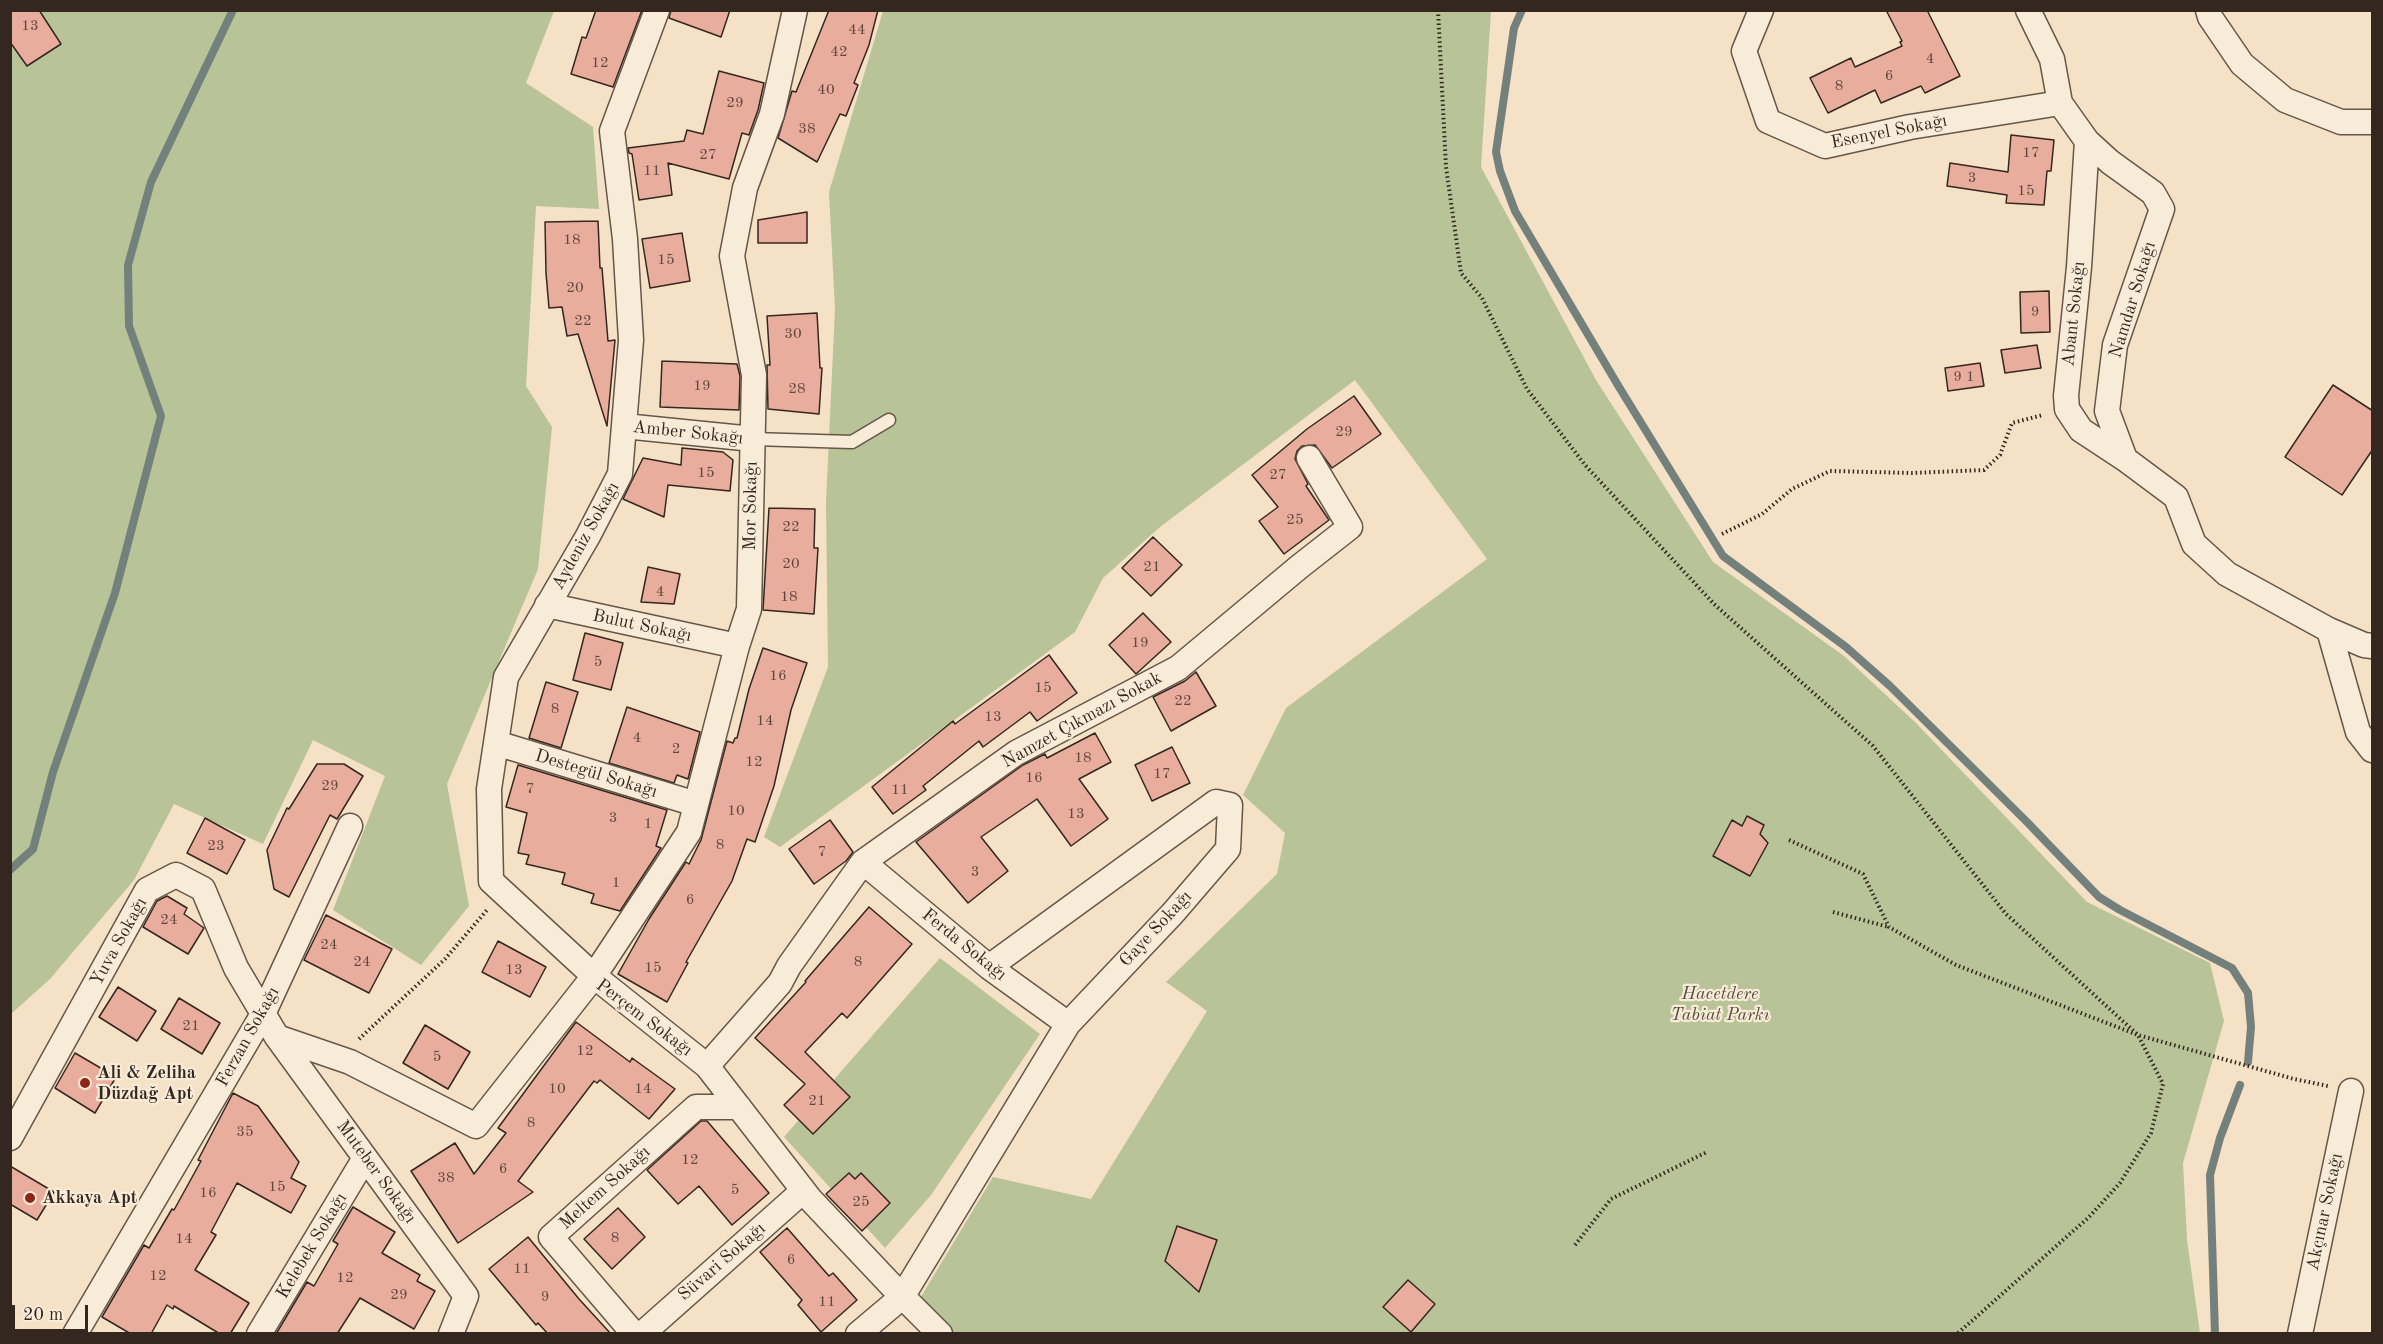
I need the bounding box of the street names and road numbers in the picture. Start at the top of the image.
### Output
street label: Esenyel Sokağı [1829,110,1949,154]
street label: Namdar Sokağı [2105,239,2161,361]
street label: Abant Sokağı [2058,260,2090,368]
street label: Amber Sokağı [632,416,744,450]
street label: Mor Sokağı [739,461,763,551]
street label: Aydeniz Sokağı [548,478,624,594]
street label: Bulut Sokağı [590,605,694,647]
street label: Namzet Çıkmazı Sokak [998,667,1166,773]
street label: Destegül Sokağı [532,745,660,803]
street label: Gaye Sokağı [1115,886,1197,972]
street label: Yuva Sokağı [86,894,152,990]
street label: Ferda Sokağı [917,904,1011,986]
street label: Perçem Sokağı [591,975,697,1061]
street label: Ferzan Sokağı [212,983,284,1091]
street label: Muteber Sokağı [331,1116,421,1228]
street label: Meltem Sokağı [555,1141,655,1235]
street label: Akçınar Sokağı [2302,1151,2348,1273]
street label: Kelebek Sokağı [272,1189,352,1303]
street label: Süvari Sokağı [674,1218,770,1306]

